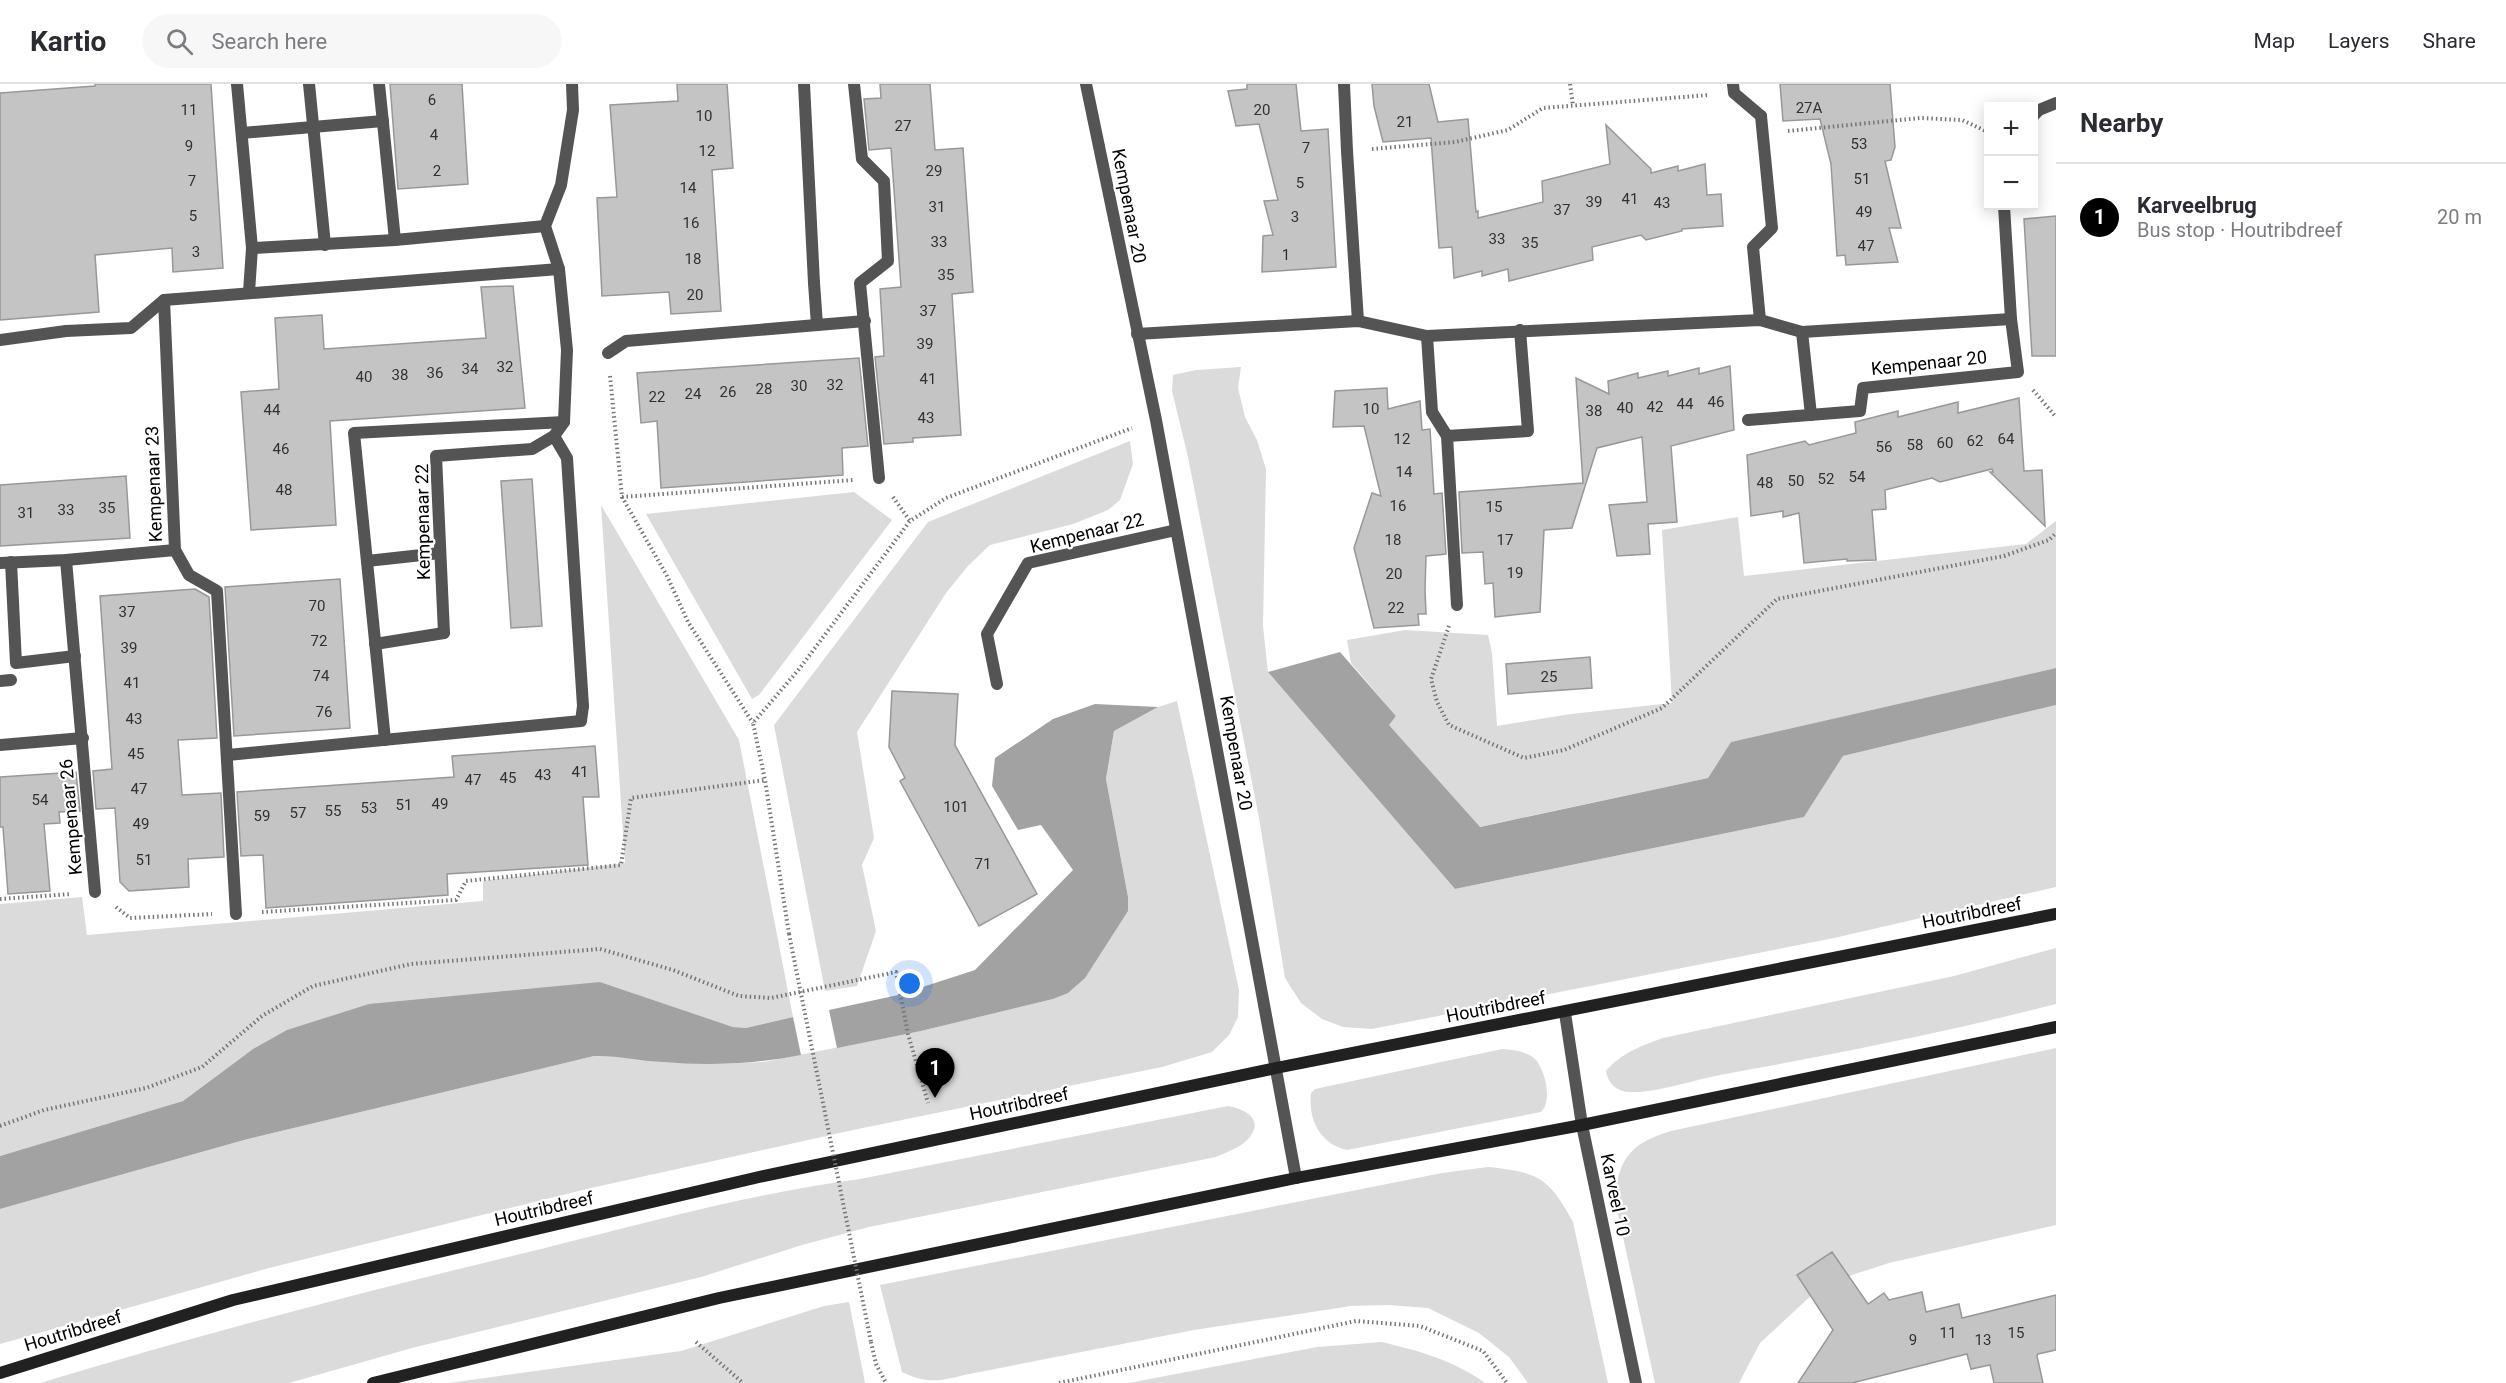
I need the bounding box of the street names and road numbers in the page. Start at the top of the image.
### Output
street label: Kempenaar 20 [1108,147,1151,265]
street label: Kempenaar 20 [1870,346,1988,379]
street label: Kempenaar 23 [141,425,166,543]
street label: Kempenaar 22 [411,464,434,580]
street label: Kempenaar 22 [1028,508,1146,557]
street label: Kempenaar 20 [1216,694,1257,812]
street label: Kempenaar 26 [55,758,86,876]
street label: Houtribdreef [1920,892,2024,932]
street label: Houtribdreef [1444,986,1548,1026]
street label: Houtribdreef [967,1083,1071,1124]
street label: Karveel 10 [1596,1152,1635,1238]
street label: Houtribdreef [492,1187,596,1230]
street label: Houtribdreef [22,1306,125,1355]

